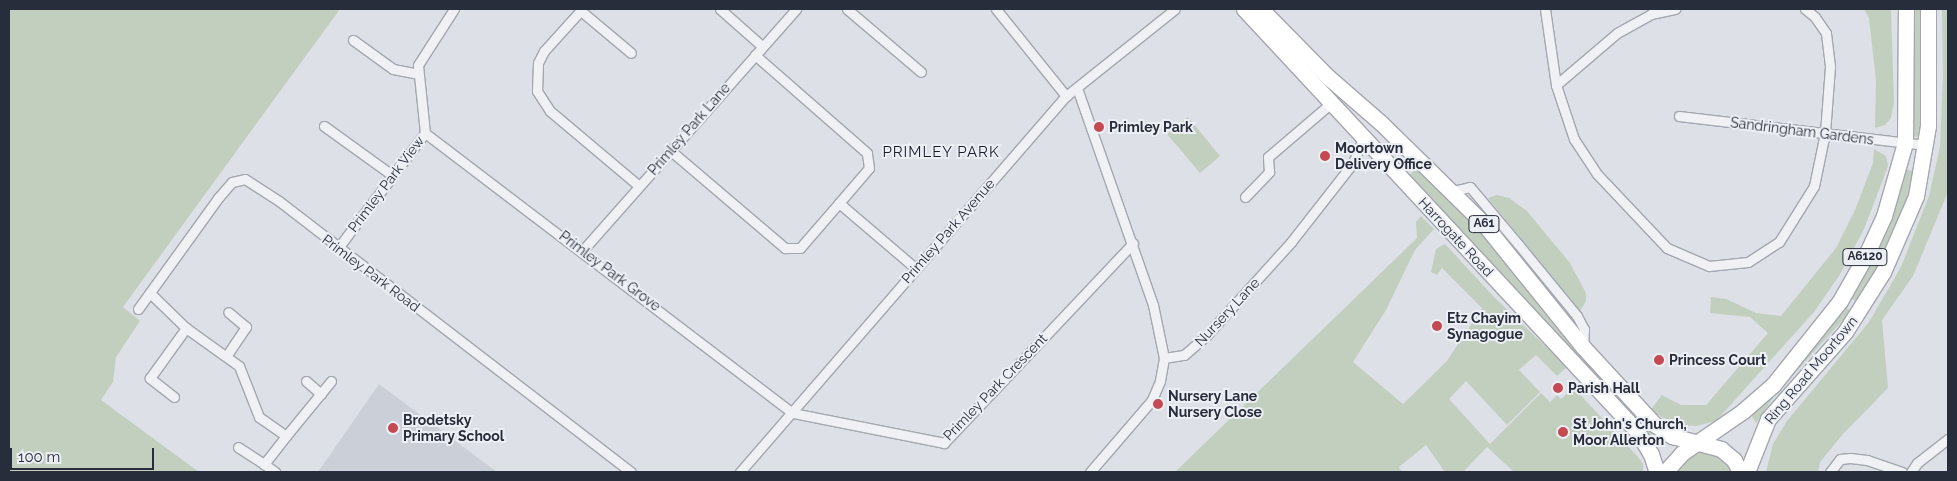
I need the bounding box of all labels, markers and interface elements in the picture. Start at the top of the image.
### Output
street label: Primley Park Lane [644,79,734,179]
street label: Sandringham Gardens [1729,114,1875,148]
place label: Primley Park [1109,119,1193,135]
marker: Primley Park [1093,121,1105,133]
street label: Primley Park View [344,132,428,236]
place label: Moortown Delivery Office [1335,140,1432,172]
district label: PRIMLEY PARK [881,144,1001,162]
marker: Moortown Delivery Office [1319,150,1331,162]
street label: Primley Park Avenue [898,175,998,287]
street label: Harrogate Road [1415,194,1497,280]
road number: A61 [1468,214,1500,233]
street label: Primley Park Grove [556,227,664,315]
street label: Primley Park Road [319,231,423,315]
road number: A6120 [1841,248,1889,266]
street label: Nursery Lane [1191,274,1263,350]
place label: Etz Chayim Synagogue [1447,310,1523,342]
street label: Ring Road Moortown [1761,313,1861,427]
marker: Etz Chayim Synagogue [1431,320,1443,332]
street label: Primley Park Crescent [939,330,1051,444]
place label: Princess Court [1669,352,1766,368]
marker: Princess Court [1653,354,1665,366]
place label: Parish Hall [1568,380,1640,396]
marker: Parish Hall [1552,382,1564,394]
place label: Nursery Lane Nursery Close [1168,388,1262,421]
marker: Nursery Lane Nursery Close [1152,398,1164,410]
place label: Brodetsky Primary School [403,412,505,444]
place label: St John's Church, Moor Allerton [1573,416,1687,448]
marker: Brodetsky Primary School [387,422,399,434]
marker: St John's Church, Moor Allerton [1557,426,1569,438]
scale bar [12,438,156,470]
text: 100 m [18,448,60,466]

